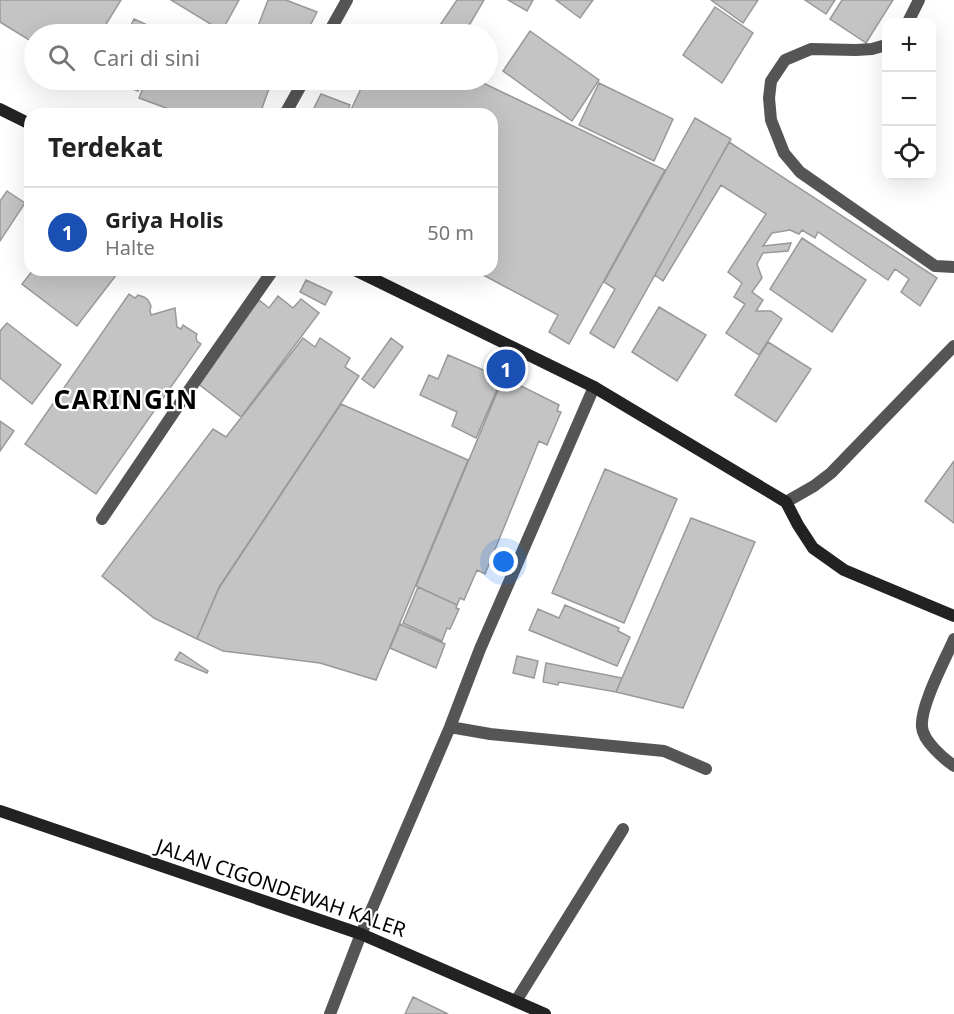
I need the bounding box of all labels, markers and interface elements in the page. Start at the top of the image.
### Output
map controls [882,18,936,180]
button: + [882,18,936,72]
search box [24,24,498,90]
icon: search [45,41,78,74]
text: Cari di sini [93,42,200,72]
button: − [882,72,936,126]
button: locate [882,126,936,180]
text: Terdekat [48,129,163,165]
text: Griya Holis [105,204,224,234]
text: 1 [62,219,73,246]
text: 50 m [427,219,474,246]
text: Halte [105,234,155,261]
pin: 1 [486,346,526,392]
district label: CARINGIN [53,381,199,417]
your location [489,547,518,576]
street label: JALAN CIGONDEWAH KALER [151,831,410,943]

